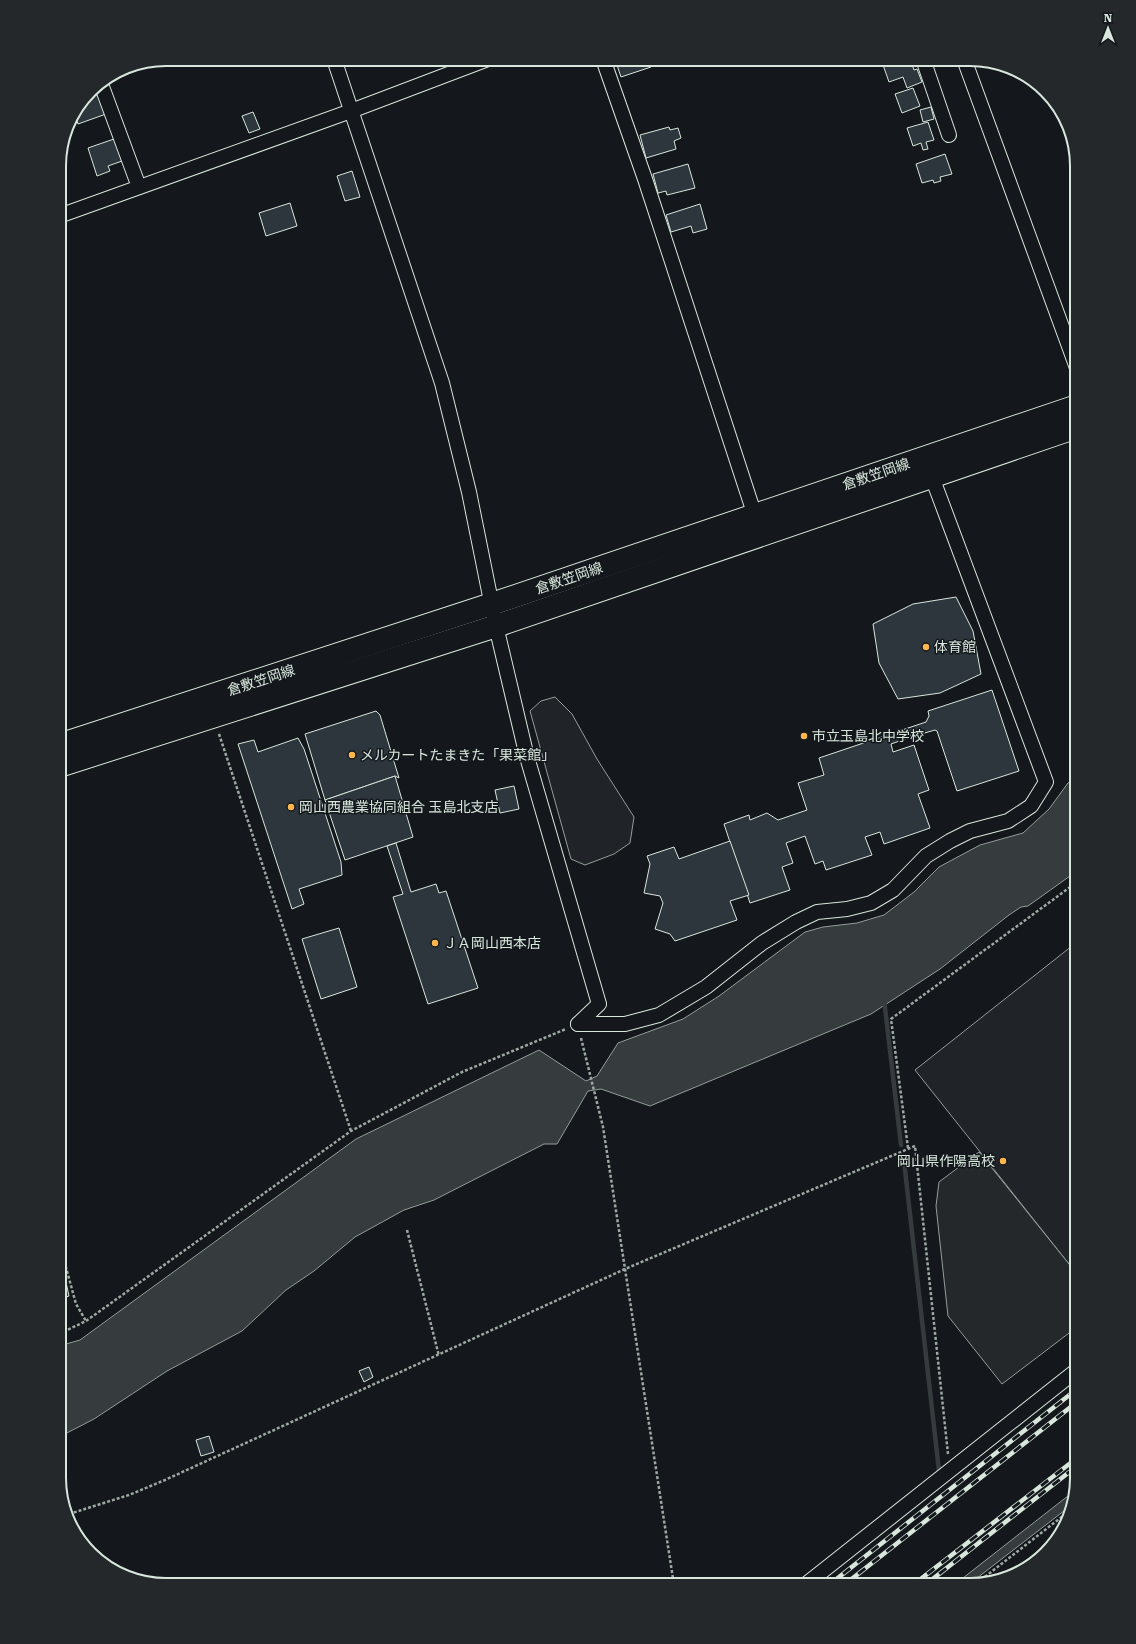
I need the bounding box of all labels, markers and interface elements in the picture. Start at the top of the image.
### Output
north arrow [1088,8,1128,48]
text: N [1104,12,1113,25]
street label: 倉敷笠岡線 [840,455,912,493]
street label: 倉敷笠岡線 [533,559,605,597]
place label: 体育館 [934,639,976,655]
marker: 体育館 [921,642,931,652]
street label: 倉敷笠岡線 [225,662,297,698]
place label: 市立玉島北中学校 [812,728,924,744]
marker: 市立玉島北中学校 [799,731,809,741]
place label: メルカートたまきた「果菜館」 [360,747,555,763]
marker: メルカートたまきた「果菜館」 [347,750,357,760]
place label: 岡山西農業協同組合 玉島北支店 [299,799,499,815]
marker: 岡山西農業協同組合 玉島北支店 [286,802,296,812]
place label: ＪＡ岡山西本店 [443,935,541,951]
marker: ＪＡ岡山西本店 [430,938,440,948]
place label: 岡山県作陽高校 [897,1153,995,1169]
marker: 岡山県作陽高校 [998,1156,1008,1166]

